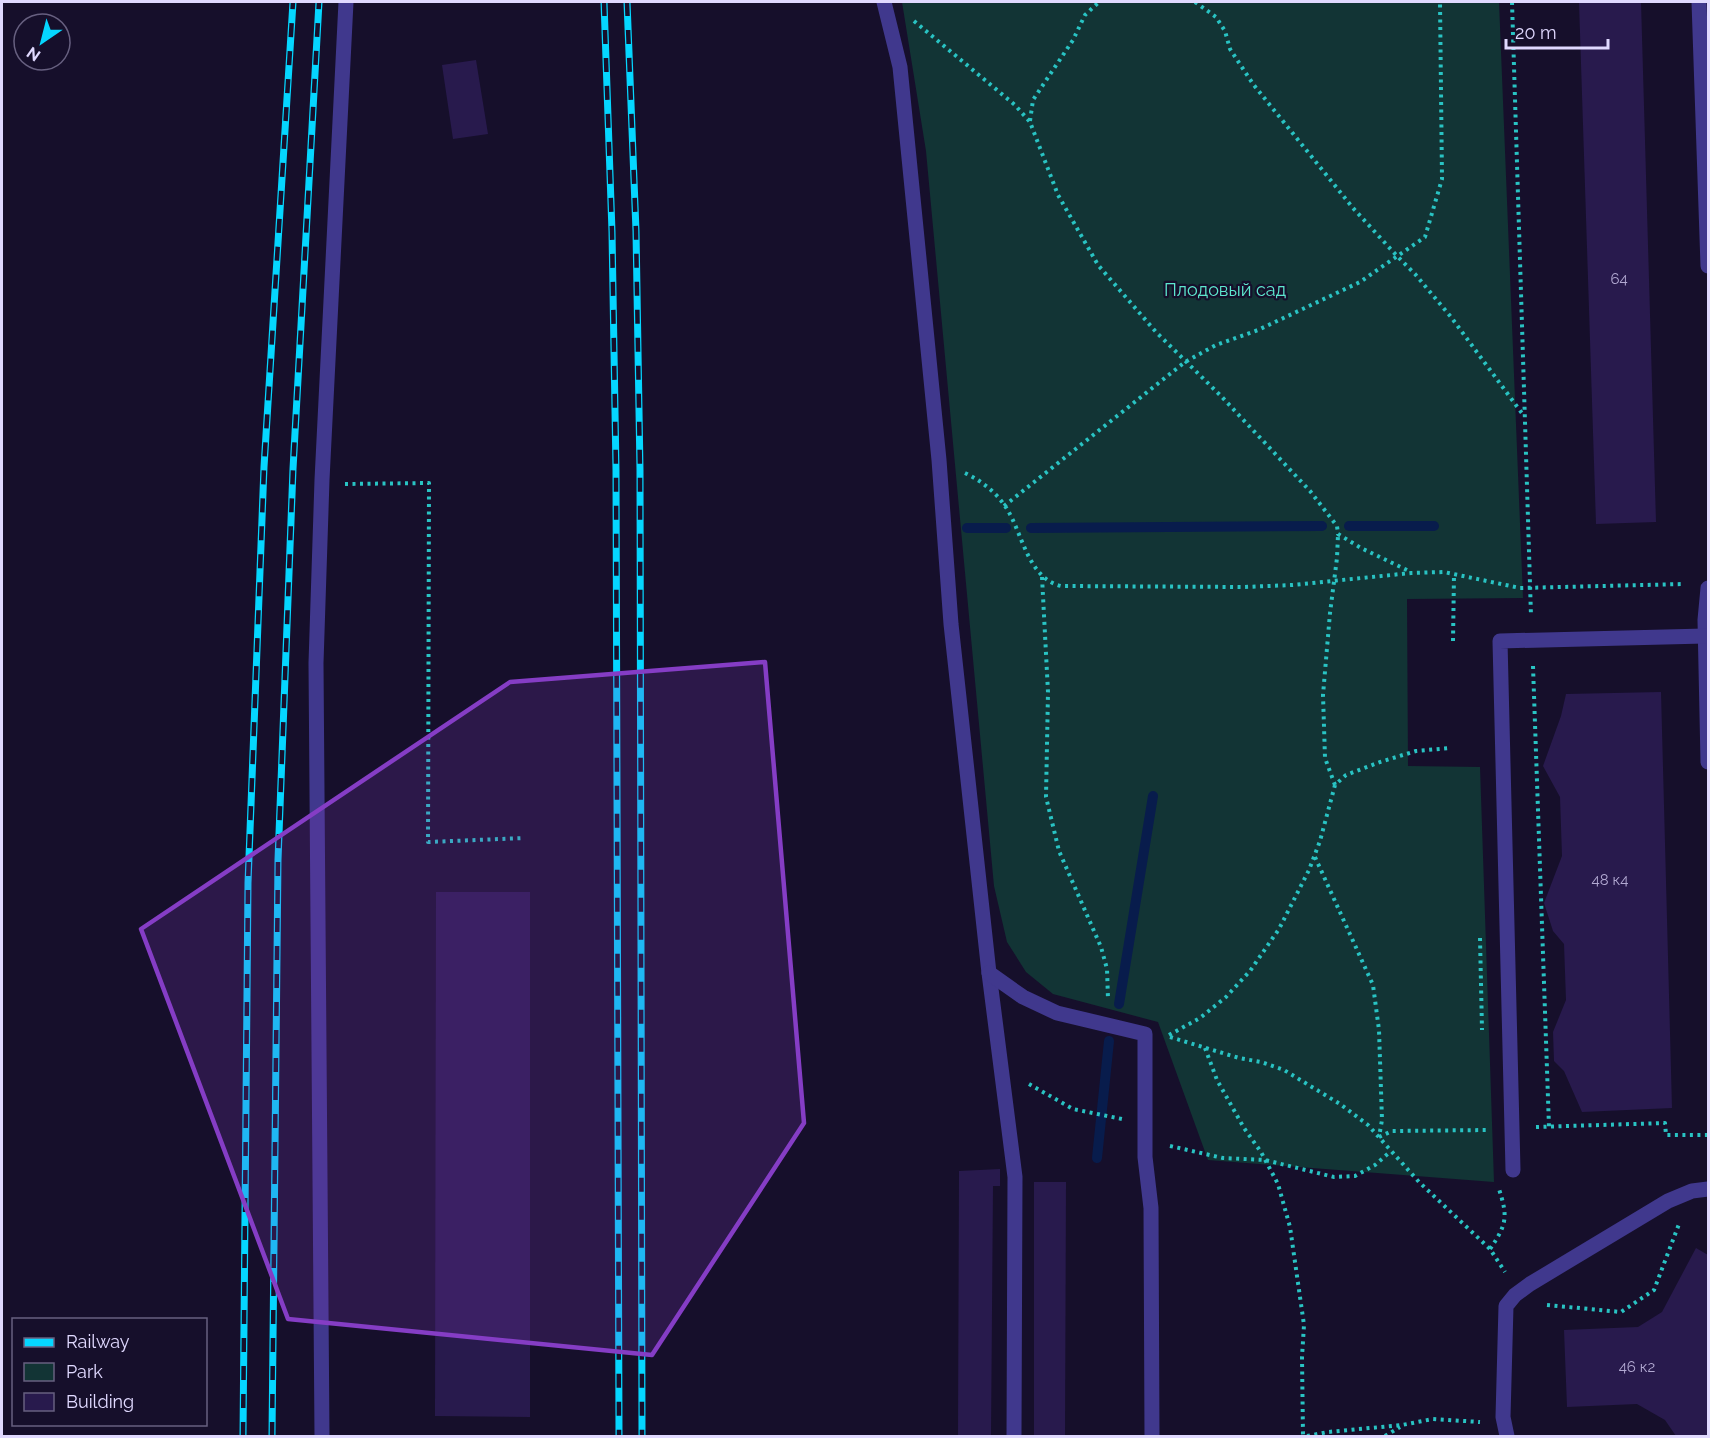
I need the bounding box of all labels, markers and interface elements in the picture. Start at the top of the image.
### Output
north arrow [12,12,72,72]
scale bar [1506,12,1608,50]
text: 20 m [1515,22,1557,43]
text: N [23,43,44,65]
house number: 64 [1610,270,1628,288]
park label: Плодовый сад [1164,279,1286,300]
house number: 48 к4 [1592,871,1628,889]
legend [12,1318,207,1426]
text: Railway [66,1331,130,1352]
house number: 46 к2 [1619,1358,1656,1376]
text: Park [66,1361,103,1382]
text: Building [66,1391,134,1412]

